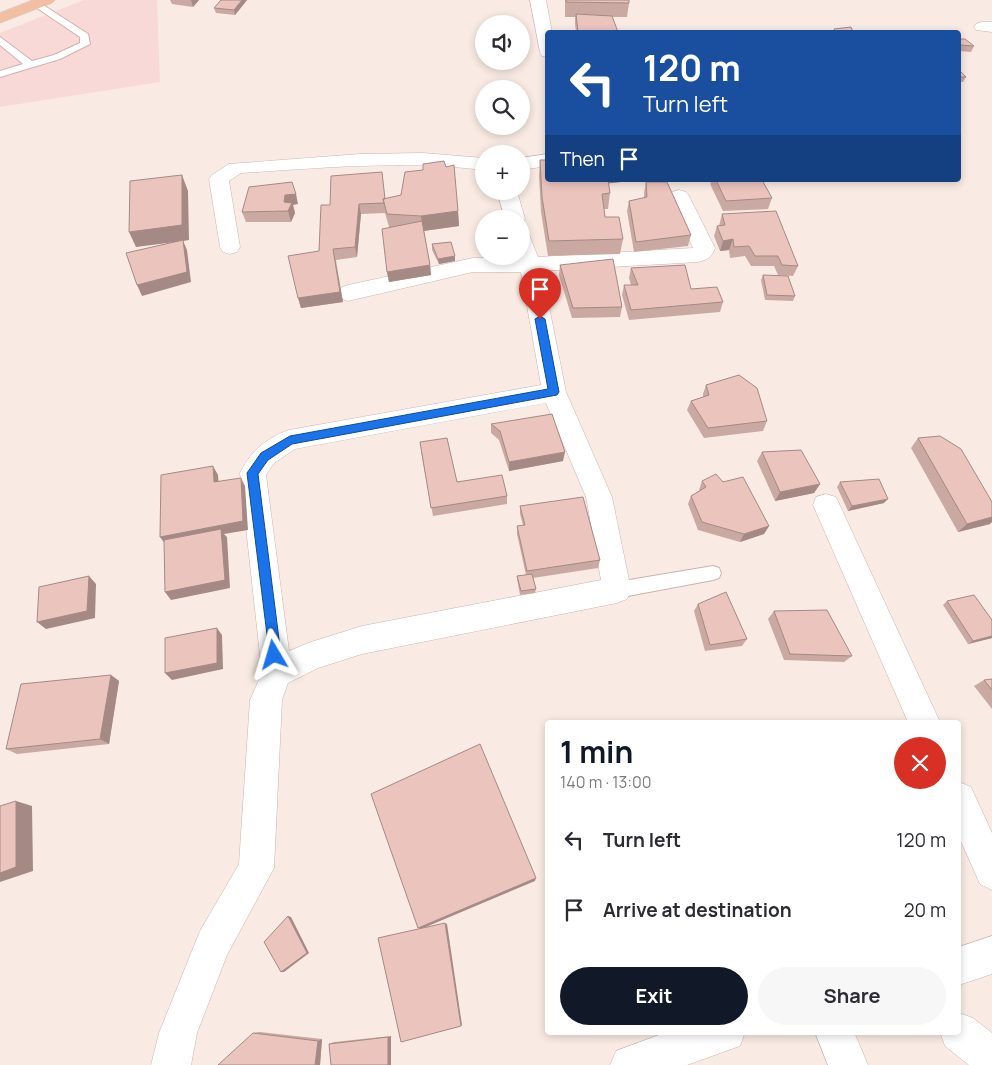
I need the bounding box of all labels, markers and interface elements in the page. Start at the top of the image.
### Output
map controls [475,15,530,265]
button: sound [475,15,530,70]
text: 120 m [643,44,741,92]
icon: left [560,50,625,115]
button: search [475,80,530,135]
text: Turn left [643,89,728,119]
button: + [475,145,530,200]
icon: arrive [615,145,643,173]
text: Then [560,146,605,172]
button: − [475,210,530,265]
pin [519,268,561,319]
icon: arrive [526,275,554,303]
position arrow [247,628,299,680]
text: 1 min [560,731,633,772]
button: close [894,737,946,789]
text: 140 m · 13:00 [560,771,652,793]
icon: left [560,826,588,854]
text: Turn left [603,827,681,853]
text: 120 m [896,827,946,853]
icon: arrive [560,896,588,924]
text: Arrive at destination [603,897,792,923]
text: 20 m [904,897,946,923]
button: Exit [560,967,748,1025]
button: Share [758,967,946,1025]

